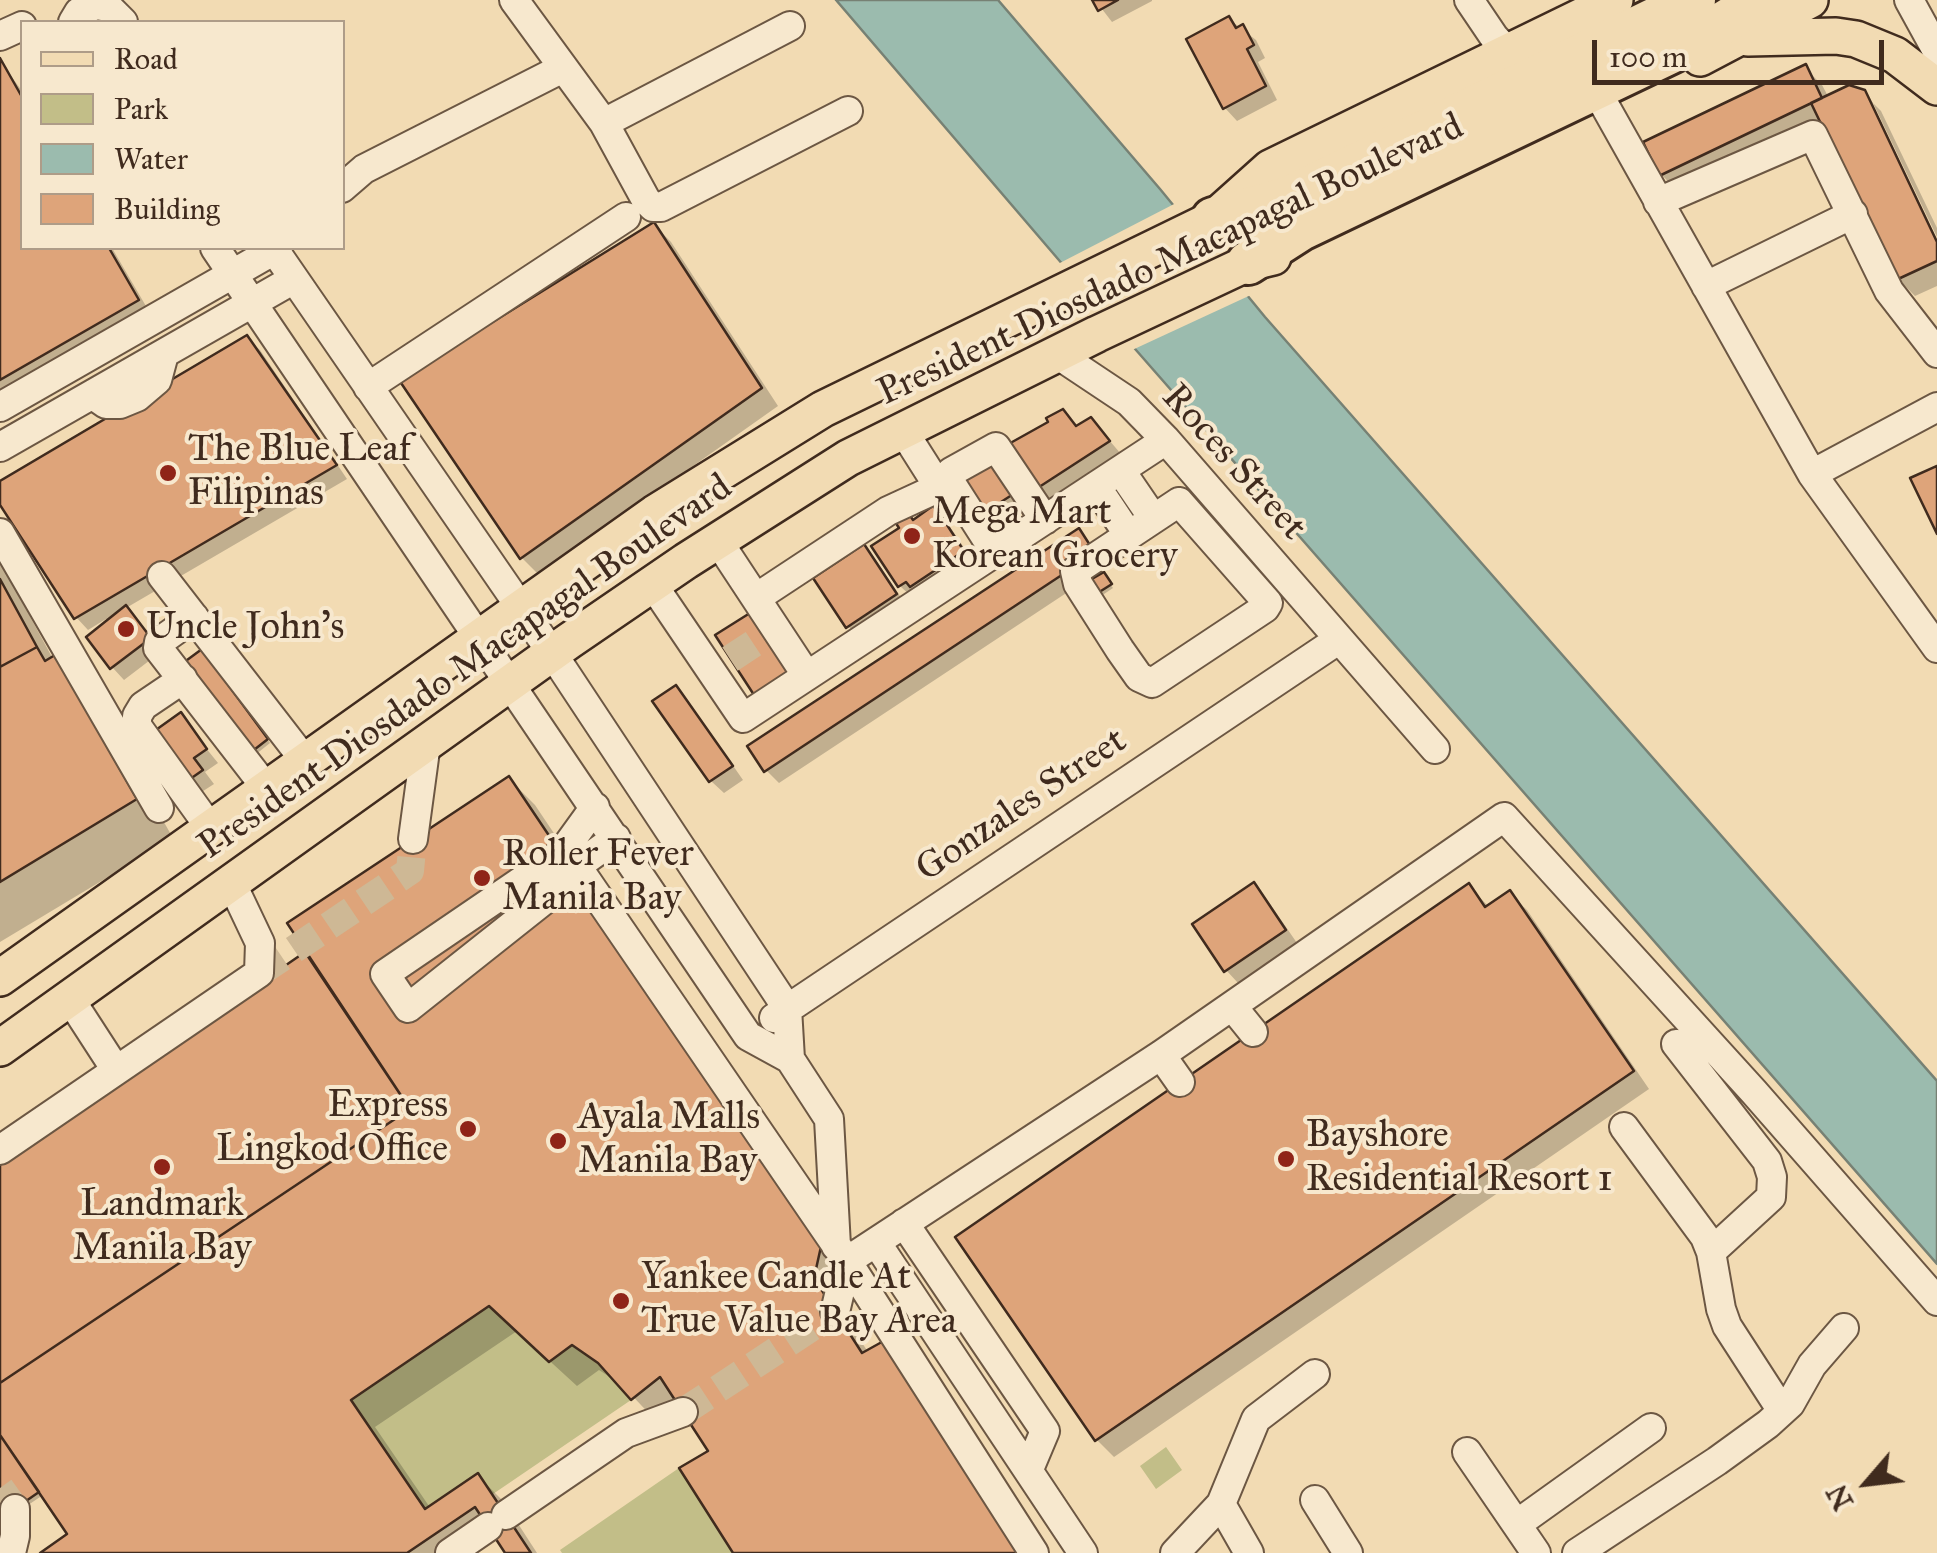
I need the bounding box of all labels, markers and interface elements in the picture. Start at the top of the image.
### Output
legend [20,20,345,250]
scale bar [1597,20,1890,82]
text: 100 m [1609,39,1687,75]
text: Road [114,41,178,77]
text: Park [114,91,168,127]
street label: President Diosdado Macapagal Boulevard [871,105,1471,417]
text: Water [114,141,188,177]
text: Building [114,191,220,227]
street label: Roces Street [1151,376,1315,550]
place label: The Blue Leaf Filipinas [188,428,411,518]
marker: The Blue Leaf Filipinas [157,462,179,484]
street label: President Diosdado Macapagal Boulevard [191,466,741,870]
place label: Mega Mart Korean Grocery [932,491,1178,580]
marker: Mega Mart Korean Grocery [901,525,923,547]
place label: Uncle John's [146,606,344,652]
marker: Uncle John's [115,618,137,640]
street label: Gonzales Street [908,719,1136,893]
place label: Roller Fever Manila Bay [502,833,694,922]
marker: Roller Fever Manila Bay [471,867,493,889]
place label: Express Lingkod Office [216,1084,448,1174]
place label: Ayala Malls Manila Bay [578,1096,760,1186]
place label: Bayshore Residential Resort 1 [1306,1114,1613,1204]
marker: Express Lingkod Office [457,1118,479,1140]
marker: Ayala Malls Manila Bay [547,1130,569,1152]
marker: Bayshore Residential Resort 1 [1275,1148,1297,1170]
marker: Landmark Manila Bay [151,1156,173,1178]
place label: Landmark Manila Bay [72,1183,252,1272]
place label: Yankee Candle At True Value Bay Area [641,1256,957,1346]
marker: Yankee Candle At True Value Bay Area [610,1290,632,1312]
north arrow [1817,1433,1917,1533]
text: N [1819,1479,1861,1516]

